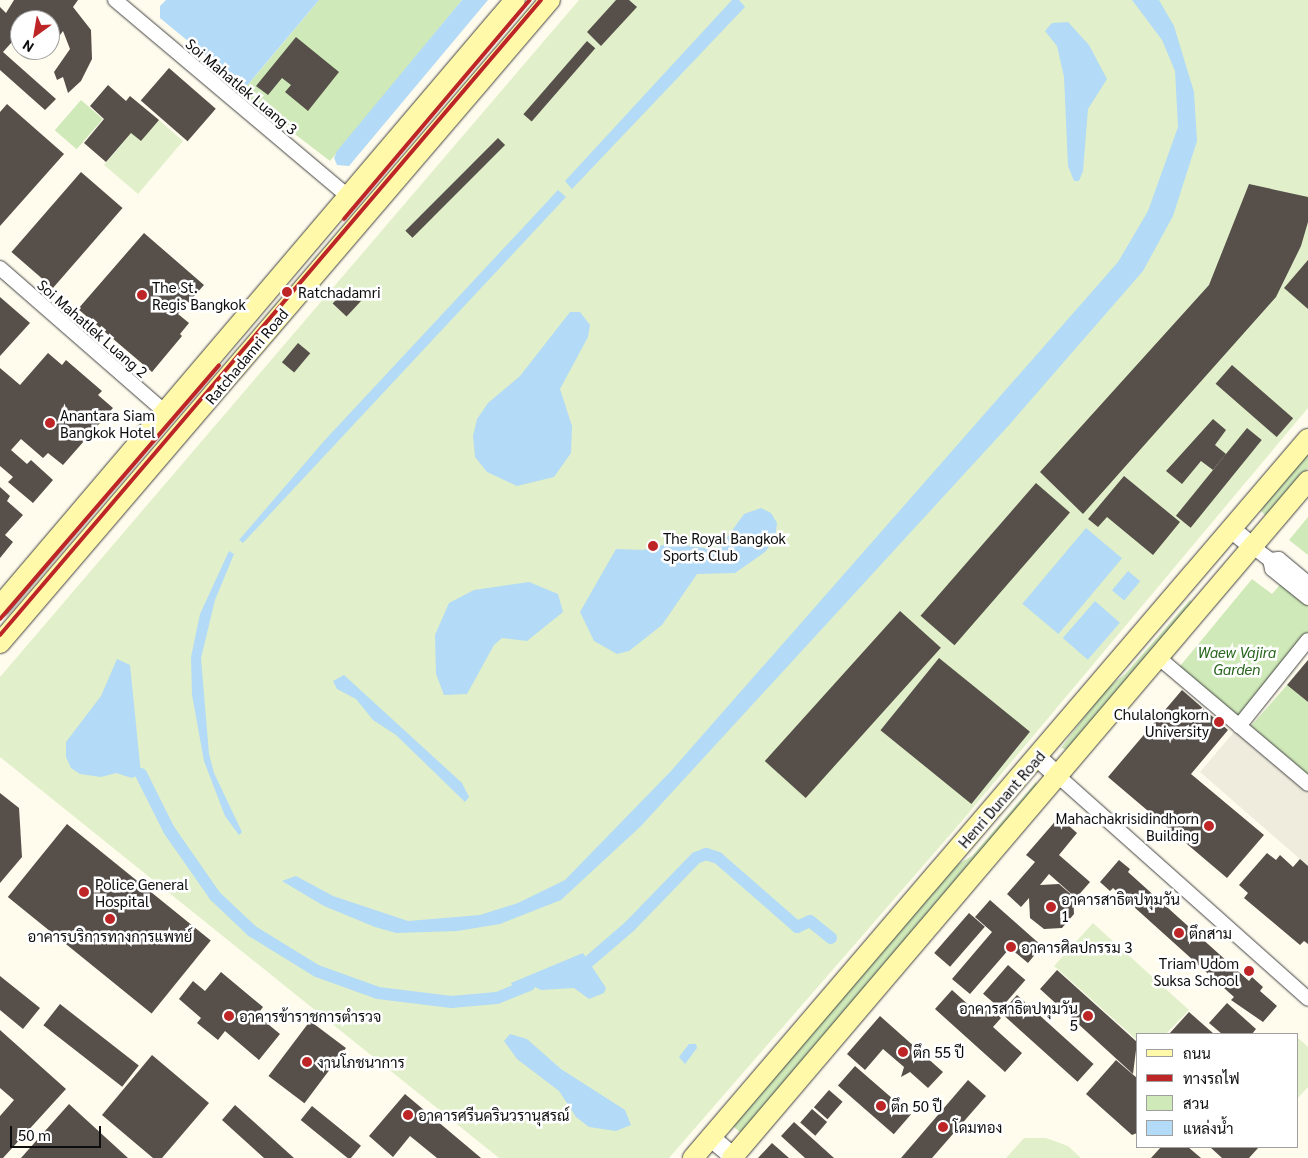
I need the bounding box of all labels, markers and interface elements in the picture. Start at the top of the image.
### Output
north arrow [10,10,60,60]
street label: Soi Mahatlek Luang 3 [183,34,301,138]
text: N [19,37,37,57]
street label: Soi Mahatlek Luang 2 [34,275,152,381]
place label: The St. Regis Bangkok [152,277,246,312]
place label: Ratchadamri [298,283,381,301]
marker: Ratchadamri [280,285,294,299]
marker: The St. Regis Bangkok [136,289,148,301]
street label: Ratchadamri Road [201,305,291,407]
place label: Anantara Siam Bangkok Hotel [60,405,156,440]
marker: Anantara Siam Bangkok Hotel [44,417,56,429]
place label: The Royal Bangkok Sports Club [663,528,786,563]
marker: The Royal Bangkok Sports Club [647,540,659,552]
park label: Waew Vajira Garden [1198,642,1276,677]
place label: Chulalongkorn University [1114,704,1209,739]
marker: Chulalongkorn University [1213,716,1225,728]
street label: Henri Dunant Road [954,747,1048,851]
place label: Mahachakrisidindhorn Building [1056,808,1199,843]
marker: Mahachakrisidindhorn Building [1203,820,1215,832]
place label: Police General Hospital [95,874,189,909]
marker: Police General Hospital [77,885,91,899]
place label: อาคารสาธิตปทุมวัน 1 [1061,889,1180,924]
marker: อาคารสาธิตปทุมวัน 1 [1045,901,1057,913]
marker: อาคารบริการทางการแพทย์ [104,913,116,925]
place label: ตึกสาม [1189,924,1232,942]
place label: อาคารบริการทางการแพทย์ [28,927,192,945]
marker: ตึกสาม [1173,927,1185,939]
place label: อาคารศิลปกรรม 3 [1021,938,1132,956]
marker: อาคารศิลปกรรม 3 [1005,941,1017,953]
place label: Triam Udom Suksa School [1153,953,1239,988]
marker: Triam Udom Suksa School [1243,965,1255,977]
place label: อาคารสาธิตปทุมวัน 5 [959,998,1078,1033]
place label: อาคารข้าราชการตำรวจ [239,1007,381,1025]
marker: อาคารข้าราชการตำรวจ [223,1010,235,1022]
marker: อาคารสาธิตปทุมวัน 5 [1082,1010,1094,1022]
legend [1136,1033,1298,1148]
place label: ตึก 55 ปี [913,1043,964,1061]
text: ถนน [1183,1043,1211,1062]
marker: ตึก 55 ปี [897,1046,909,1058]
place label: งานโภชนาการ [317,1053,405,1071]
marker: งานโภชนาการ [301,1056,313,1068]
text: ทางรถไฟ [1183,1068,1240,1087]
text: สวน [1183,1093,1209,1112]
place label: ตึก 50 ปี [891,1097,942,1115]
marker: ตึก 50 ปี [875,1100,887,1112]
place label: อาคารศรีนครินวรานุสรณ์ [418,1106,570,1124]
marker: อาคารศรีนครินวรานุสรณ์ [402,1109,414,1121]
scale bar [12,1116,104,1148]
place label: โดมทอง [953,1118,1002,1136]
text: แหล่งน้ำ [1183,1118,1234,1137]
marker: โดมทอง [937,1121,949,1133]
text: 50 m [18,1125,51,1144]

